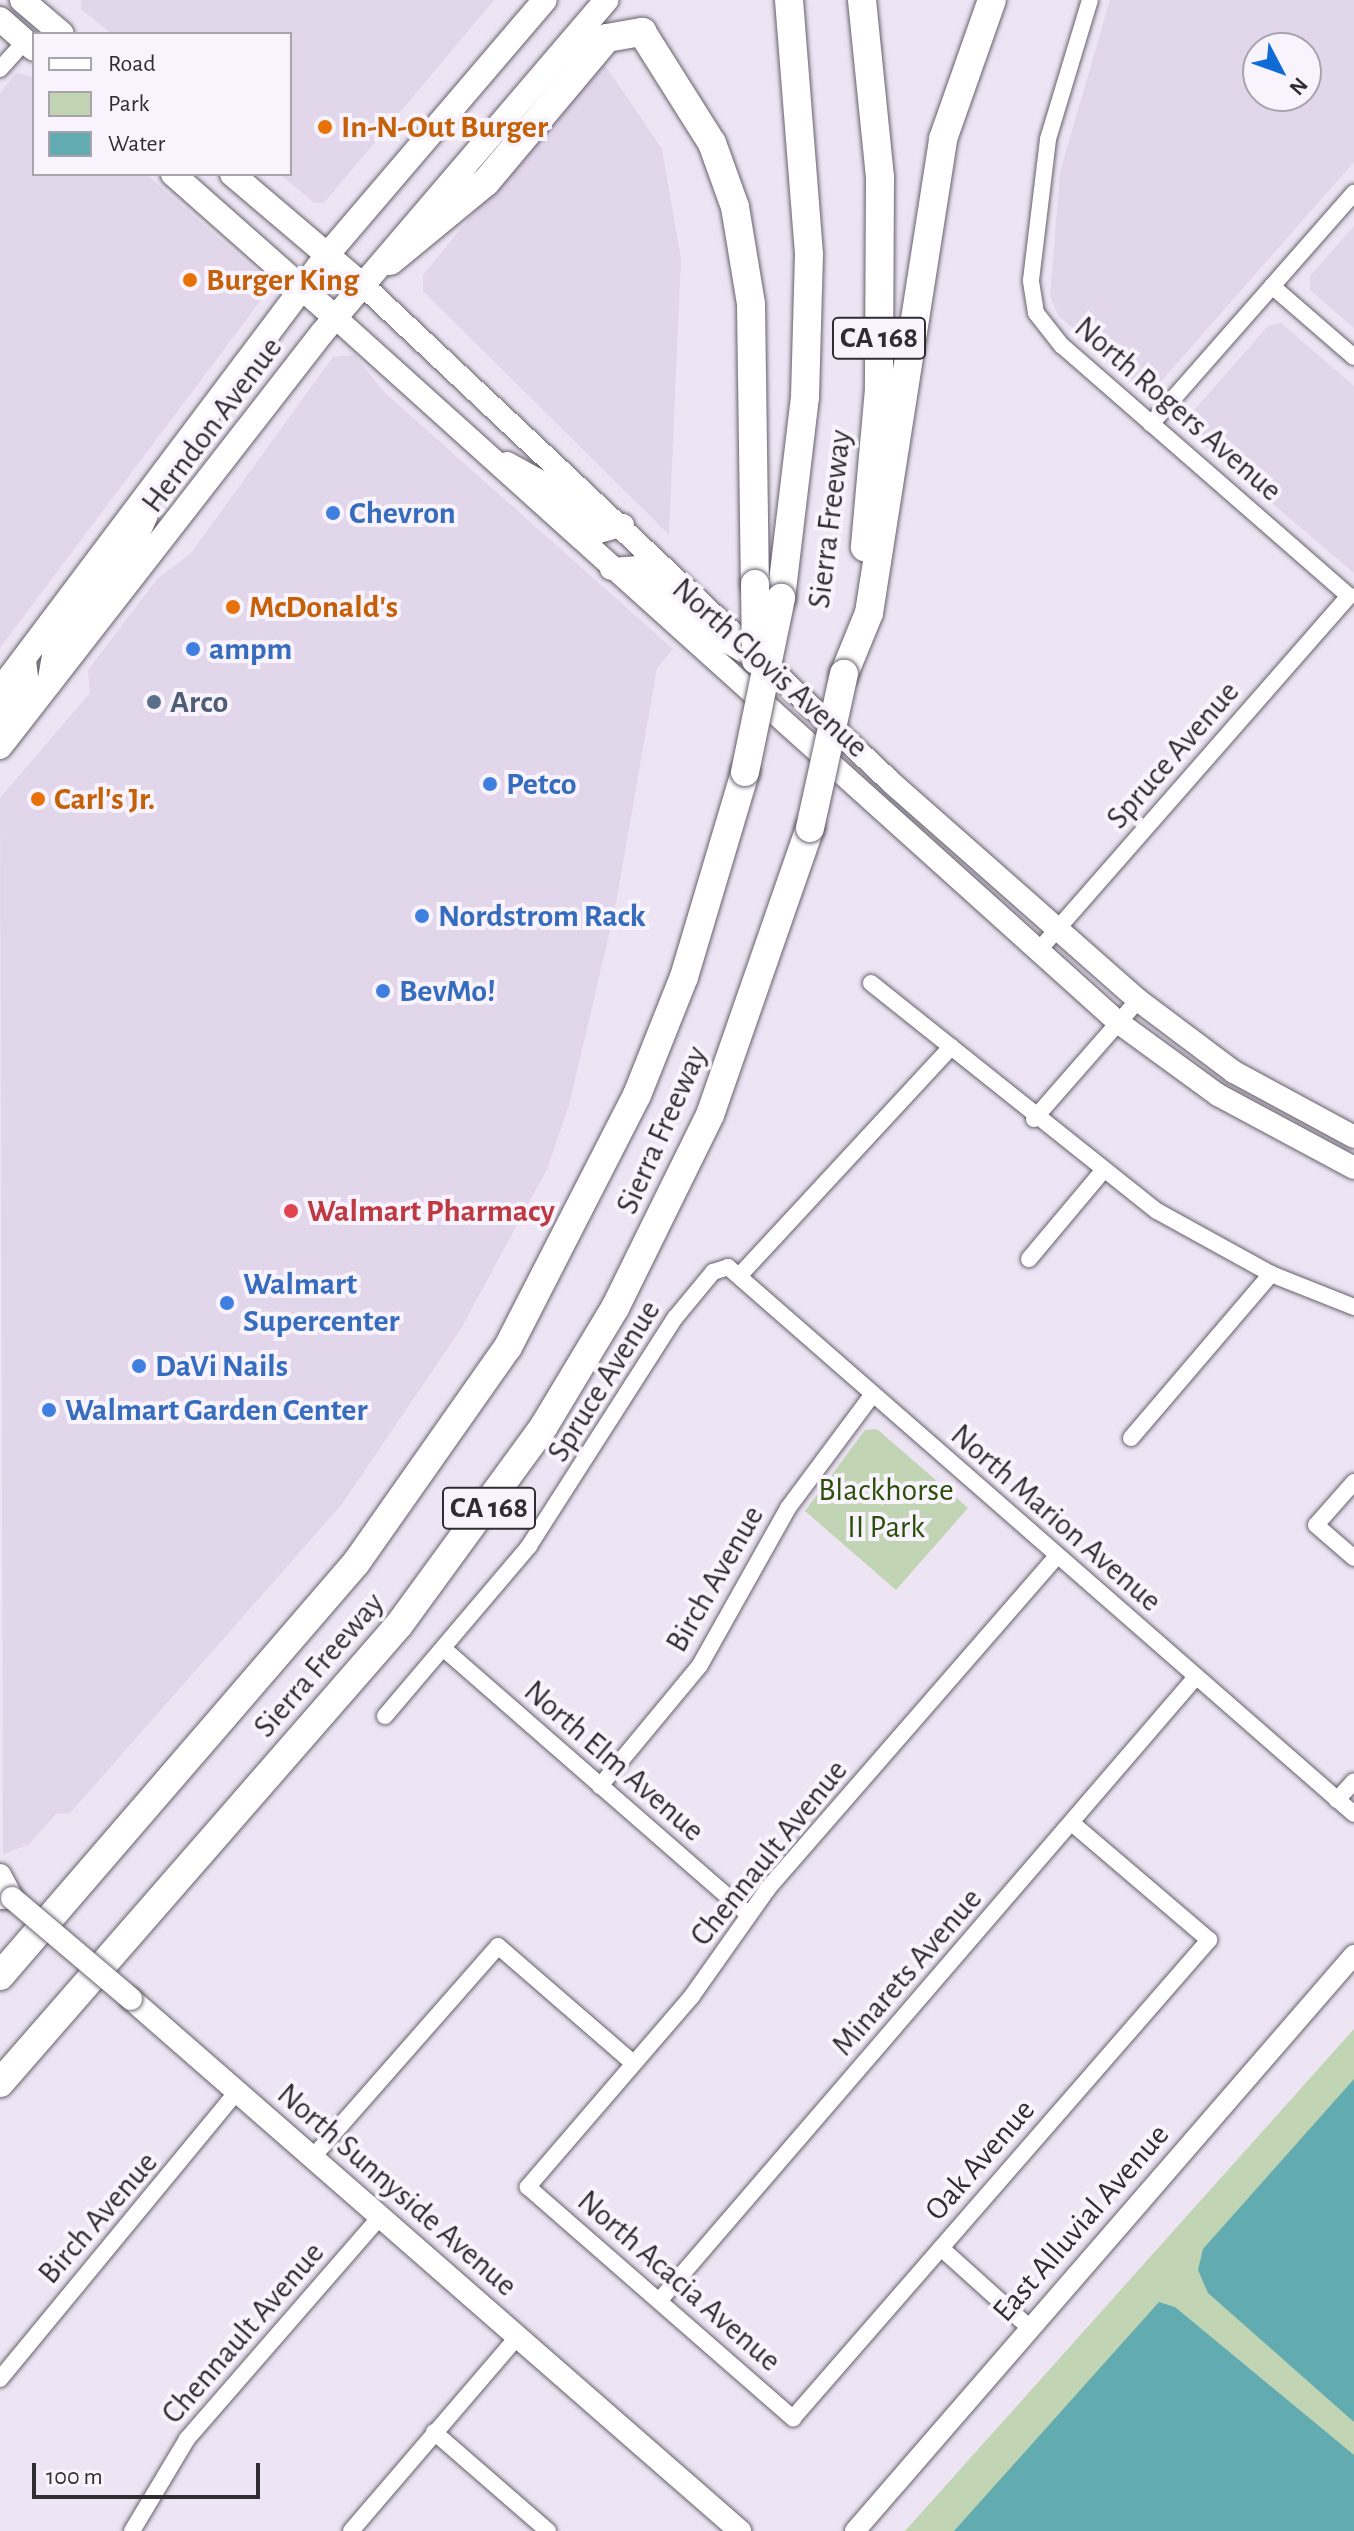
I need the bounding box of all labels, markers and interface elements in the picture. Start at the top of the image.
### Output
legend [32,32,292,176]
north arrow [1242,32,1322,112]
text: Road [108,52,156,76]
text: N [1285,73,1312,99]
text: Park [108,92,149,116]
place label: In-N-Out Burger [341,108,548,146]
marker: In-N-Out Burger [316,118,334,136]
text: Water [108,132,165,156]
place label: Burger King [206,261,359,299]
marker: Burger King [181,271,199,289]
street label: North Rogers Avenue [1066,308,1290,510]
road number: CA 168 [831,312,927,364]
street label: Herndon Avenue [134,330,290,520]
street label: Sierra Freeway [800,428,860,610]
place label: Chevron [349,494,456,532]
marker: Chevron [324,504,342,522]
street label: North Clovis Avenue [664,570,876,766]
place label: McDonald's [249,588,398,626]
marker: McDonald's [224,598,242,616]
place label: ampm [209,630,292,668]
marker: ampm [184,640,202,658]
street label: Spruce Avenue [1098,673,1248,837]
place label: Arco [170,683,228,721]
marker: Arco [145,693,163,711]
place label: Petco [506,765,577,803]
marker: Petco [481,775,499,793]
place label: Carl's Jr. [54,780,155,818]
marker: Carl's Jr. [29,790,47,808]
place label: Nordstrom Rack [438,897,646,935]
marker: Nordstrom Rack [413,907,431,925]
place label: BevMo! [399,972,496,1010]
marker: BevMo! [374,982,392,1000]
street label: Sierra Freeway [608,1040,716,1220]
place label: Walmart Pharmacy [307,1192,555,1230]
marker: Walmart Pharmacy [282,1202,300,1220]
place label: Walmart Supercenter [243,1266,400,1341]
street label: Spruce Avenue [539,1293,669,1469]
marker: Walmart Supercenter [218,1294,236,1312]
place label: DaVi Nails [155,1347,288,1385]
marker: DaVi Nails [130,1357,148,1375]
place label: Walmart Garden Center [65,1391,368,1429]
marker: Walmart Garden Center [40,1401,58,1419]
street label: North Marion Avenue [943,1416,1169,1620]
park label: Blackhorse II Park [818,1472,954,1547]
road number: CA 168 [441,1482,537,1534]
street label: Birch Avenue [658,1499,772,1659]
street label: Sierra Freeway [246,1585,392,1745]
street label: North Elm Avenue [516,1672,712,1850]
street label: Chennault Avenue [682,1752,856,1954]
street label: Minarets Avenue [824,1880,990,2064]
street label: North Sunnyside Avenue [269,2075,525,2305]
street label: Oak Avenue [917,2091,1043,2229]
street label: East Alluvial Avenue [985,2116,1177,2330]
street label: Birch Avenue [30,2144,166,2292]
street label: North Acacia Avenue [569,2182,789,2380]
street label: Chennault Avenue [154,2234,332,2432]
scale bar [36,2447,264,2497]
text: 100 m [46,2465,103,2489]

